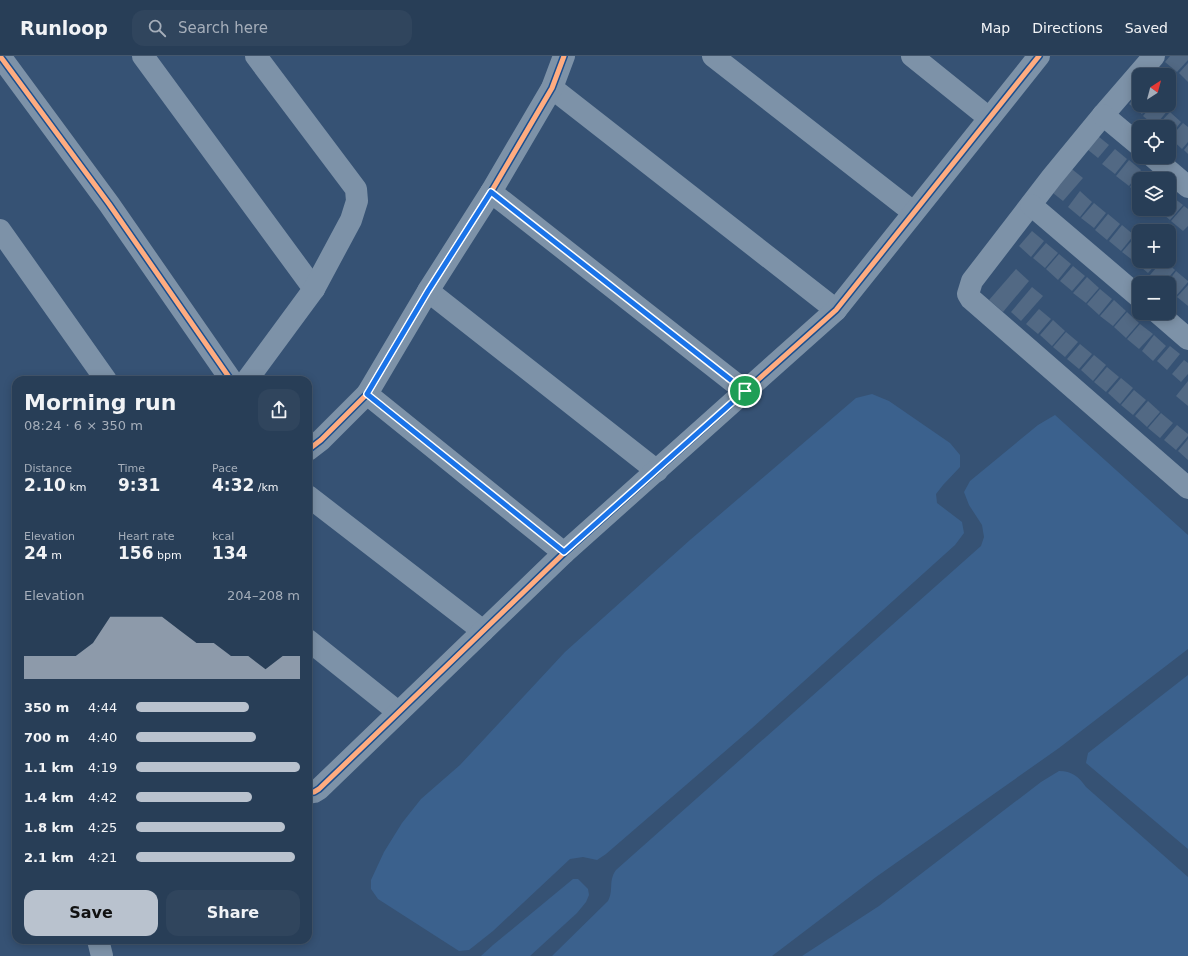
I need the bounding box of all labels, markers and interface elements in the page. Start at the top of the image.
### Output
search box [132,10,412,46]
text: Runloop [20,17,108,39]
icon: search [146,17,168,39]
text: Search here [178,19,268,37]
text: Map [981,20,1010,36]
text: Directions [1032,20,1103,36]
text: Saved [1125,20,1168,36]
north arrow [1132,68,1176,112]
map controls [1132,68,1176,320]
button: locate [1132,120,1176,164]
button: layers [1132,172,1176,216]
button: + [1132,224,1176,268]
button: − [1132,276,1176,320]
pin [728,374,762,408]
icon: arrive [734,380,756,402]
button: share [258,389,300,431]
text: Morning run [24,390,176,415]
text: 08:24 · 6 × 350 m [24,418,143,433]
text: Distance [24,462,72,475]
text: Time [118,462,145,475]
text: Pace [212,462,238,475]
text: 2.10 [24,475,66,495]
text: 9:31 [118,475,160,495]
text: 4:32 [212,475,254,495]
text: km [66,481,87,494]
text: /km [254,481,279,494]
text: Elevation [24,530,75,543]
text: Heart rate [118,530,174,543]
text: kcal [212,530,234,543]
text: 24 [24,543,48,563]
text: 156 [118,543,154,563]
text: 134 [212,543,248,563]
text: m [48,549,62,562]
text: bpm [154,549,182,562]
text: Elevation [24,588,84,603]
text: 204–208 m [227,588,300,603]
text: 350 m [24,700,69,715]
text: 4:44 [88,700,117,715]
text: 700 m [24,730,69,745]
text: 4:40 [88,730,117,745]
text: 1.1 km [24,760,74,775]
text: 4:19 [88,760,117,775]
text: 1.4 km [24,790,74,805]
text: 4:42 [88,790,117,805]
text: 1.8 km [24,820,74,835]
text: 4:25 [88,820,117,835]
text: 2.1 km [24,850,74,865]
text: 4:21 [88,850,117,865]
button: Save [24,890,158,936]
button: Share [166,890,300,936]

